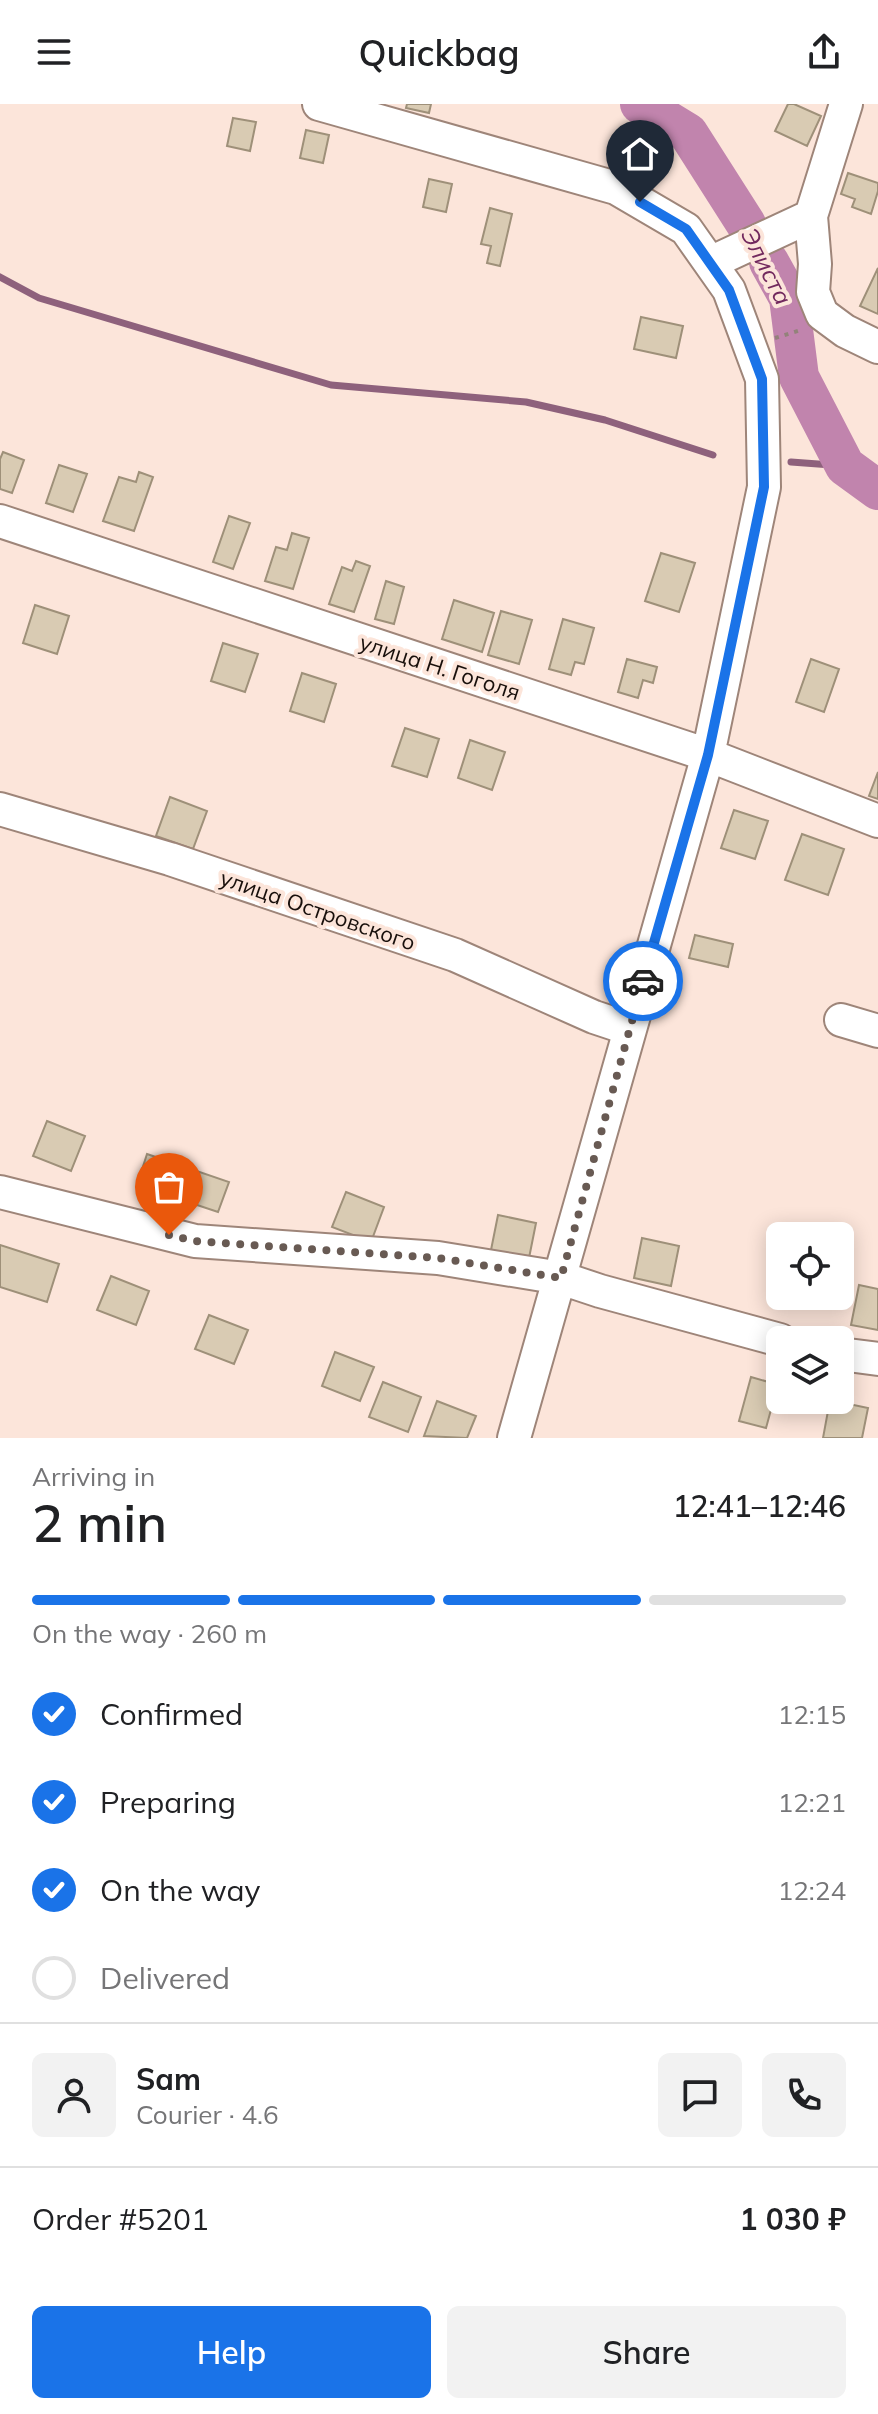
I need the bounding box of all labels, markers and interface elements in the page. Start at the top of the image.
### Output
icon: menu [32,30,76,74]
text: Quickbag [358,30,520,75]
icon: share [802,30,846,74]
pin [606,120,674,202]
icon: home [618,132,662,176]
water label: Элиста [735,222,799,310]
street label: улица Н. Гоголя [356,628,524,706]
street label: улица Островского [217,863,419,957]
courier [603,941,683,1021]
icon: car [621,959,665,1003]
pin [135,1153,203,1235]
icon: bag [147,1165,191,1209]
map controls [766,1222,854,1414]
button: locate [766,1222,854,1310]
button: layers [766,1326,854,1414]
text: Arriving in [32,1460,155,1493]
text: 12:41–12:46 [673,1487,846,1525]
text: 2 min [32,1490,167,1555]
text: On the way · 260 m [32,1617,267,1650]
icon: check [32,1692,76,1736]
text: Confirmed [100,1695,243,1733]
text: 12:15 [778,1698,846,1731]
icon: check [32,1780,76,1824]
text: Preparing [100,1783,236,1821]
text: 12:21 [778,1786,846,1819]
icon: check [32,1868,76,1912]
text: On the way [100,1871,260,1909]
text: 12:24 [778,1874,846,1907]
text: Delivered [100,1959,230,1997]
button: person [32,2053,116,2137]
button: chat [658,2053,742,2137]
button: phone [762,2053,846,2137]
text: Sam [136,2060,201,2098]
text: Courier · 4.6 [136,2098,279,2131]
text: Order #5201 [32,2200,209,2238]
text: 1 030 ₽ [740,2200,846,2238]
button: Help [32,2306,431,2398]
button: Share [447,2306,846,2398]

